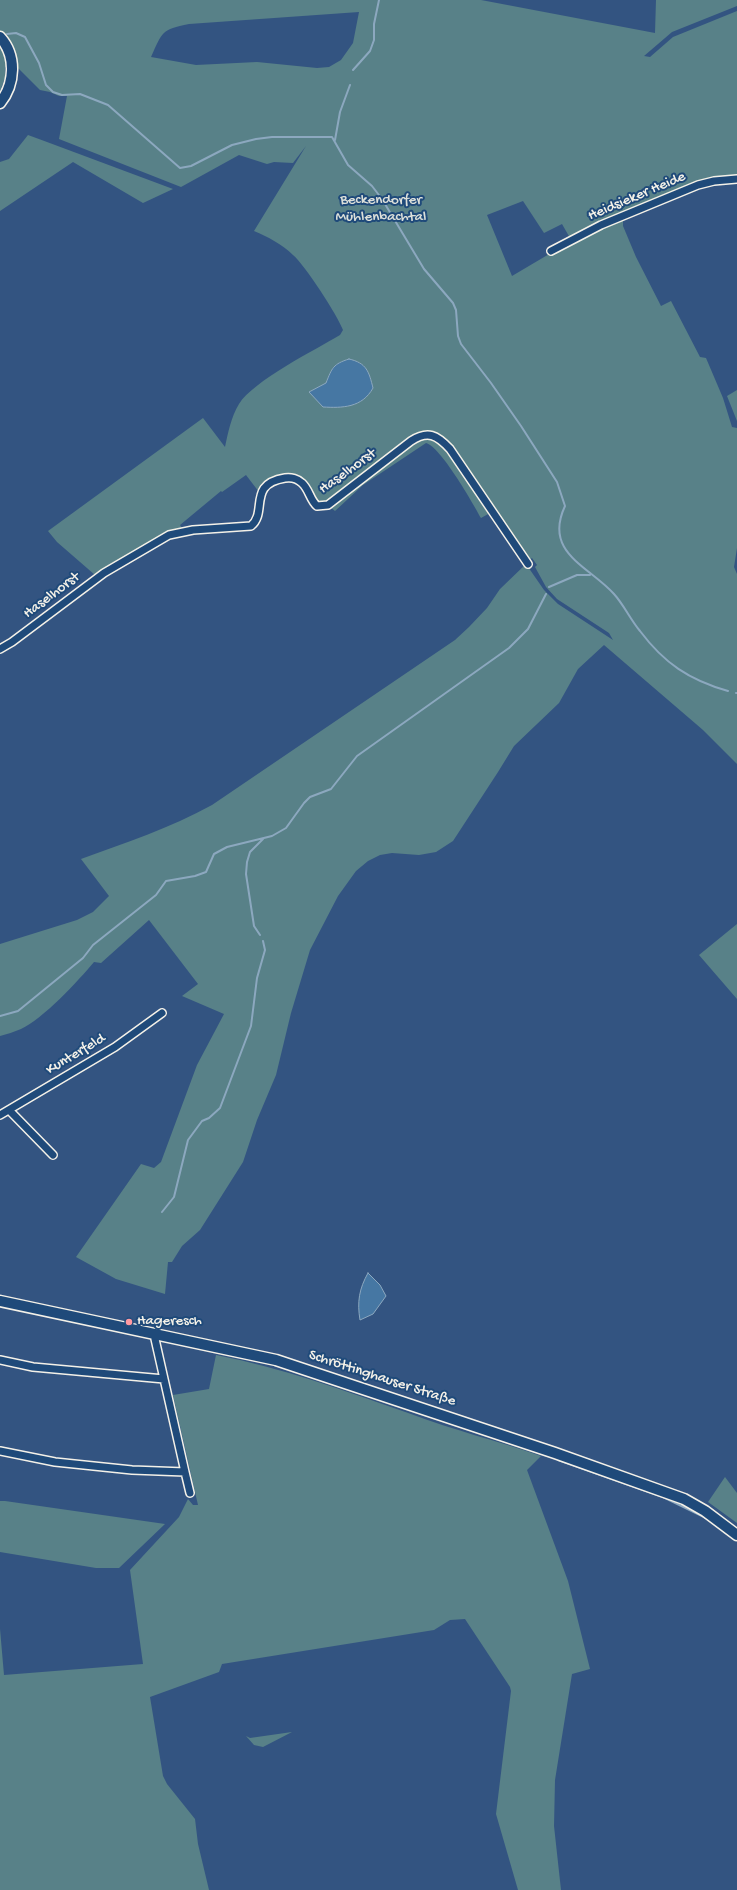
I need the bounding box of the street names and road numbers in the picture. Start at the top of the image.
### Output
street label: Heidsieker Heide [586,168,688,226]
street label: Haselhorst [316,445,380,499]
street label: Haselhorst [20,569,84,623]
street label: Kunterfeld [43,1030,109,1080]
street label: Schröttinghauser Straße [306,1347,458,1411]

